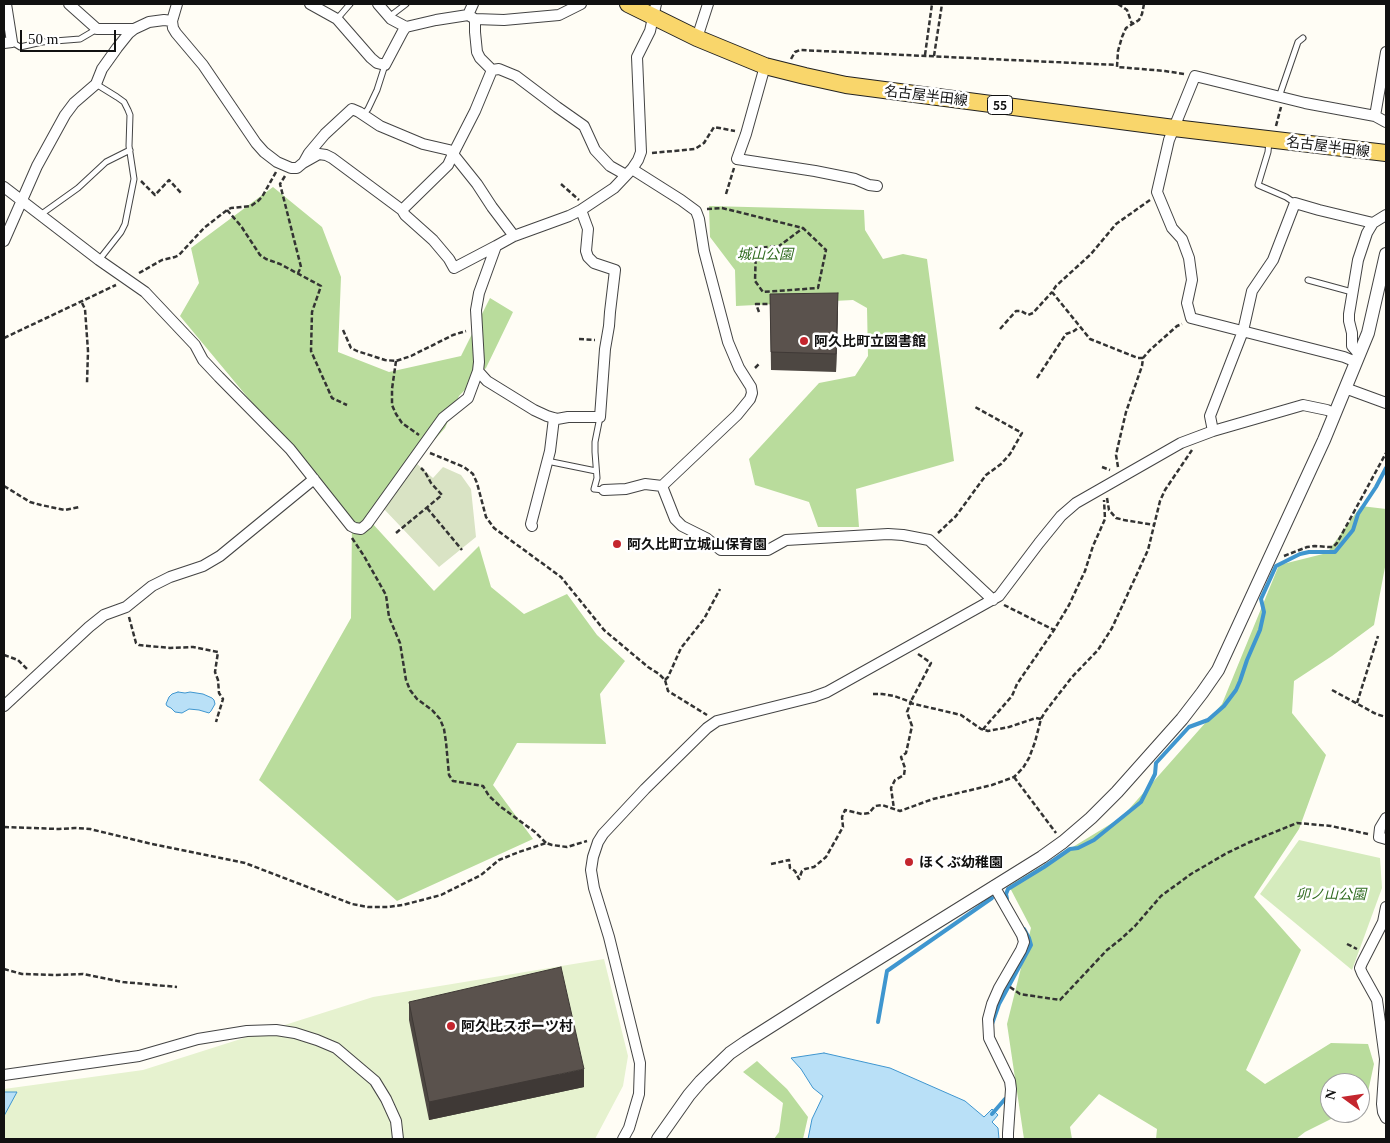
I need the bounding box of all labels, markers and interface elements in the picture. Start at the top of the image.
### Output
scale bar [22,20,119,52]
text: 50 m [28,31,58,47]
street label: 名古屋半田線 [883,82,969,108]
road number: 55 [988,96,1012,114]
street label: 名古屋半田線 [1285,133,1371,159]
park label: 城山公園 [737,246,793,262]
place label: 阿久比町立図書館 [814,333,926,349]
marker: 阿久比町立図書館 [798,335,810,347]
place label: 阿久比町立城山保育園 [627,536,767,552]
marker: 阿久比町立城山保育園 [611,538,623,550]
place label: ほくぶ幼稚園 [919,854,1003,870]
marker: ほくぶ幼稚園 [903,856,915,868]
park label: 卯ノ山公園 [1296,886,1366,902]
place label: 阿久比スポーツ村 [461,1018,573,1034]
marker: 阿久比スポーツ村 [445,1020,457,1032]
north arrow [1320,1073,1370,1123]
text: N [1322,1088,1339,1101]

